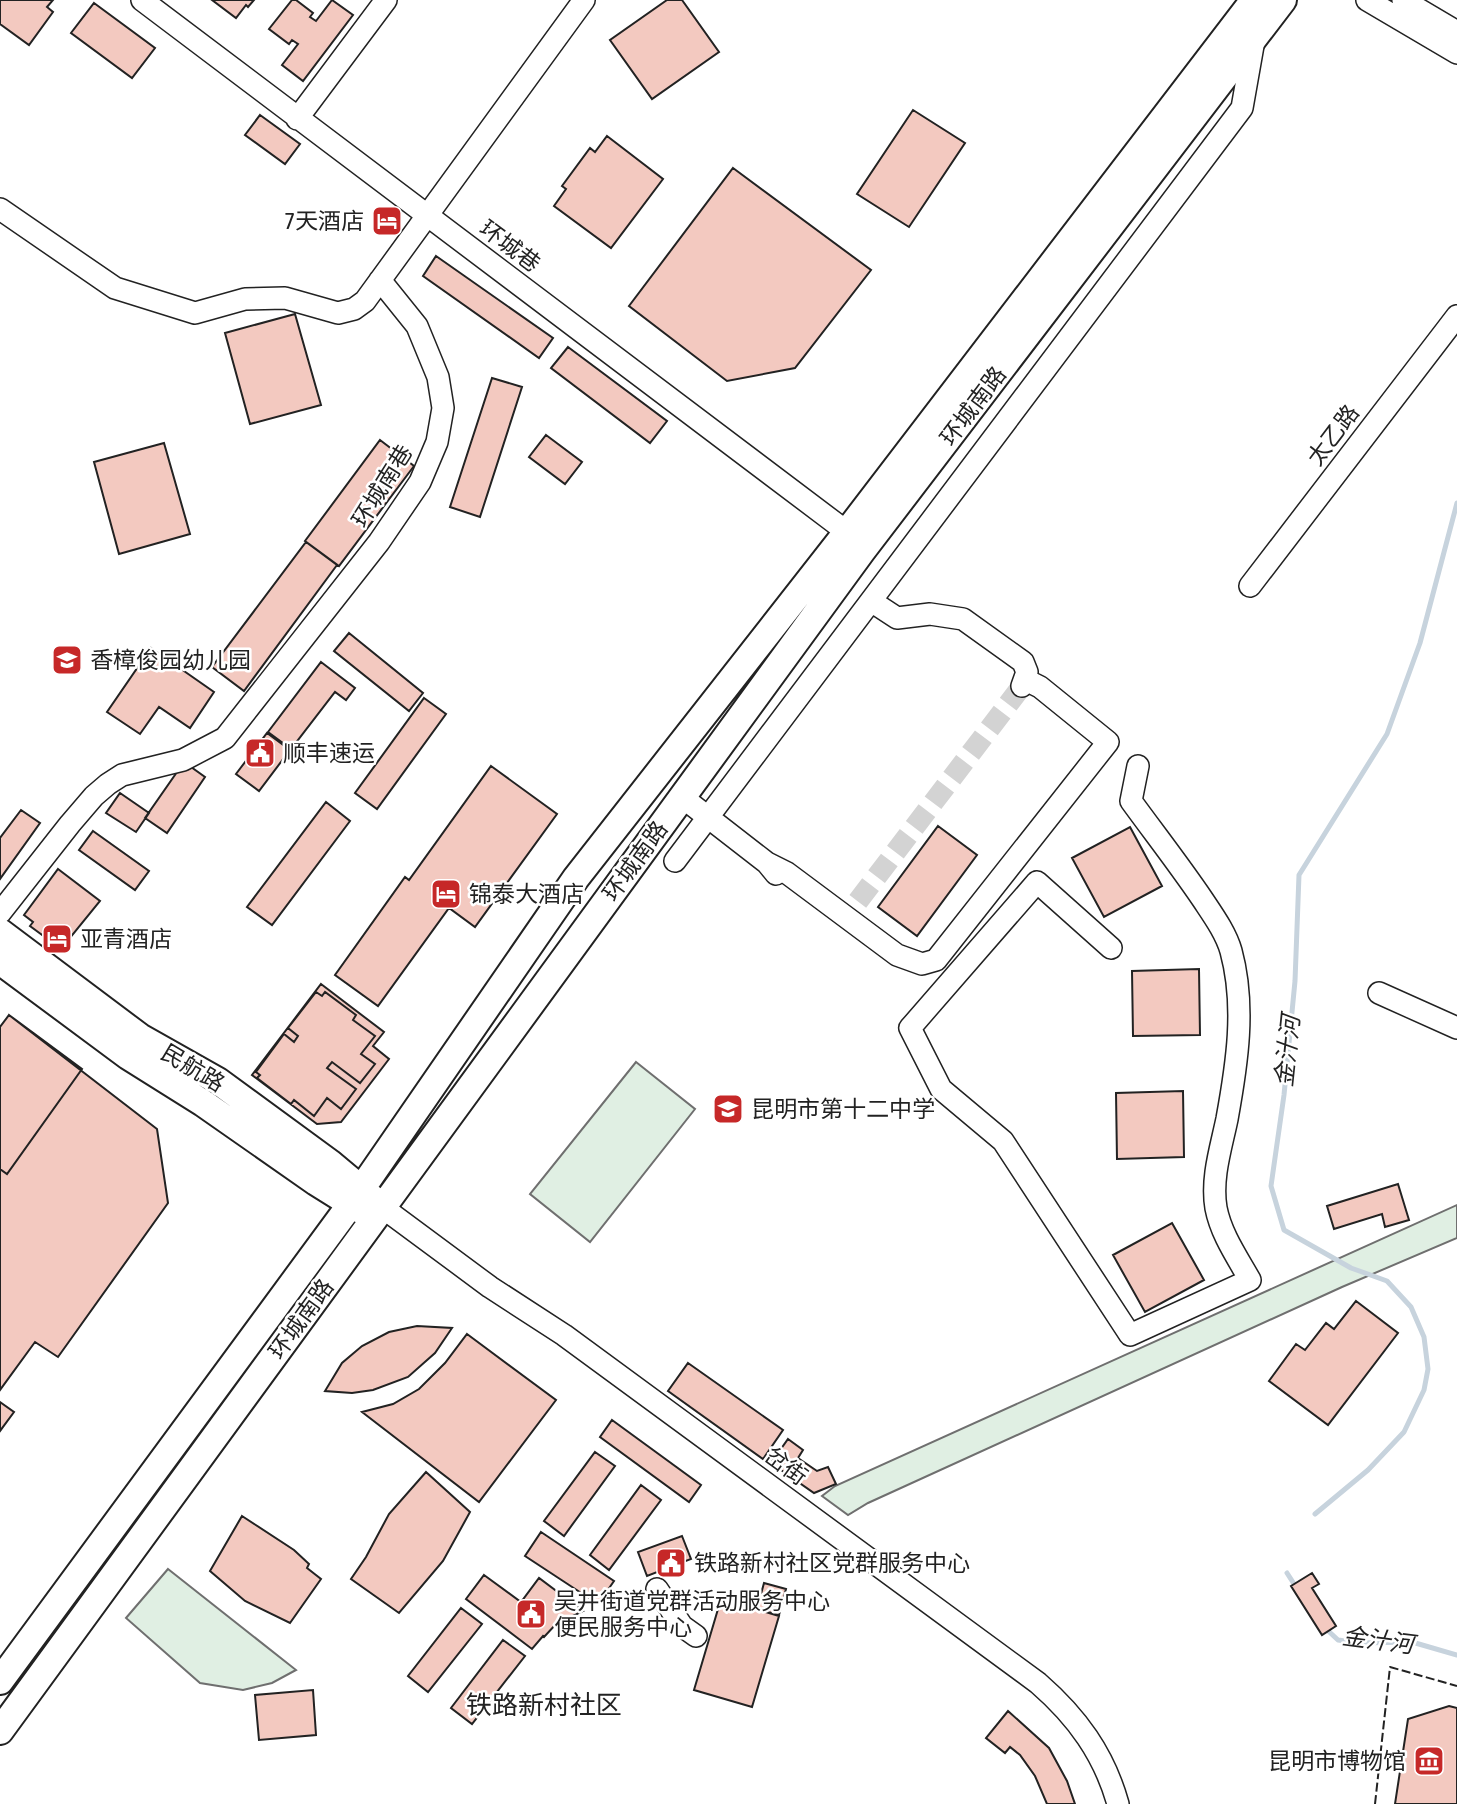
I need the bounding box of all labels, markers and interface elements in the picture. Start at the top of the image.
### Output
hotel icon: 7天酒店 [370,204,404,238]
place label: 7天酒店 [284,208,364,234]
street label: 环城巷 [475,215,545,277]
street label: 环城南路 [935,361,1011,451]
street label: 太乙路 [1302,400,1364,470]
street label: 环城南巷 [347,440,417,532]
school or university icon: 香樟俊园幼儿园 [50,643,84,677]
place label: 香樟俊园幼儿园 [90,647,251,673]
public building icon: 顺丰速运 [243,736,277,770]
place label: 顺丰速运 [283,740,375,766]
street label: 环城南路 [597,816,673,906]
hotel icon: 锦泰大酒店 [429,877,463,911]
place label: 锦泰大酒店 [469,881,584,907]
hotel icon: 亚青酒店 [40,922,74,956]
place label: 亚青酒店 [80,926,172,952]
water label: 金汁河 [1270,1010,1305,1088]
street label: 民航路 [157,1039,229,1097]
school or university icon: 昆明市第十二中学 [711,1092,745,1126]
place label: 昆明市第十二中学 [751,1096,935,1122]
street label: 环城南路 [263,1274,339,1364]
street label: 岔街 [760,1442,812,1490]
public building icon: 铁路新村社区党群服务中心 [654,1546,688,1580]
place label: 铁路新村社区党群服务中心 [694,1550,970,1576]
place label: 吴井街道党群活动服务中心 便民服务中心 [554,1588,830,1640]
public building icon: 吴井街道党群活动服务中心 便民服务中心 [514,1597,548,1631]
water label: 金汁河 [1341,1622,1419,1658]
district label: 铁路新村社区 [466,1690,622,1720]
museum icon: 昆明市博物馆 [1412,1744,1446,1778]
place label: 昆明市博物馆 [1268,1748,1406,1774]

